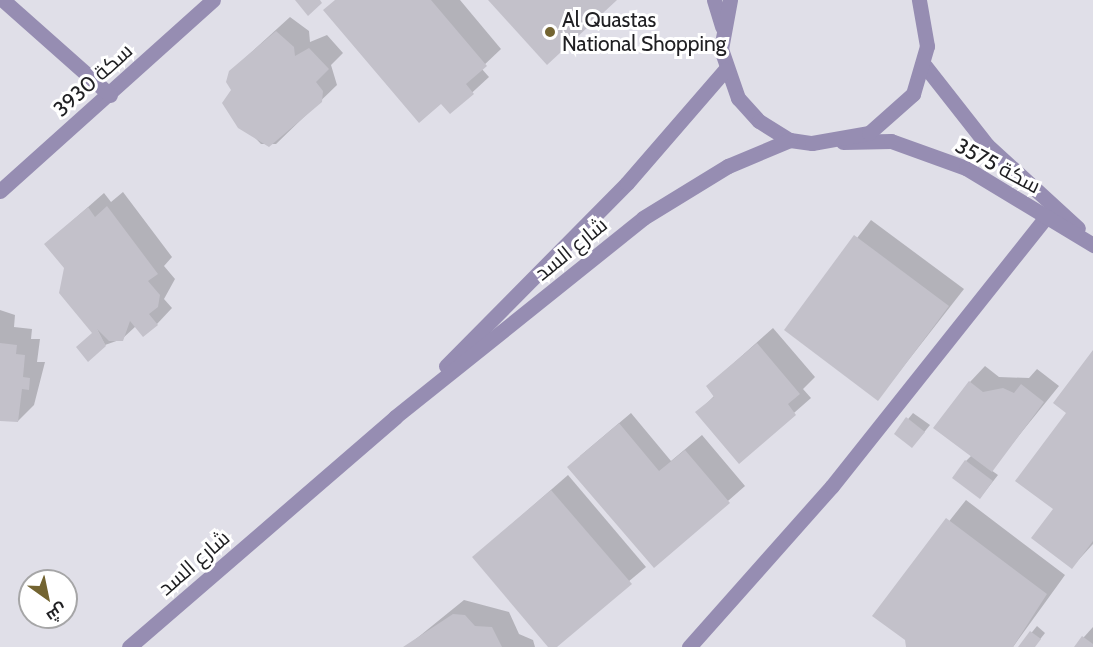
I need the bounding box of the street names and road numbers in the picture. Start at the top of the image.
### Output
street label: سكة 3930 [48,38,138,122]
street label: سكة 3575 [951,133,1045,199]
street label: شارع السد [530,212,612,286]
street label: شارع السد [153,525,235,601]

